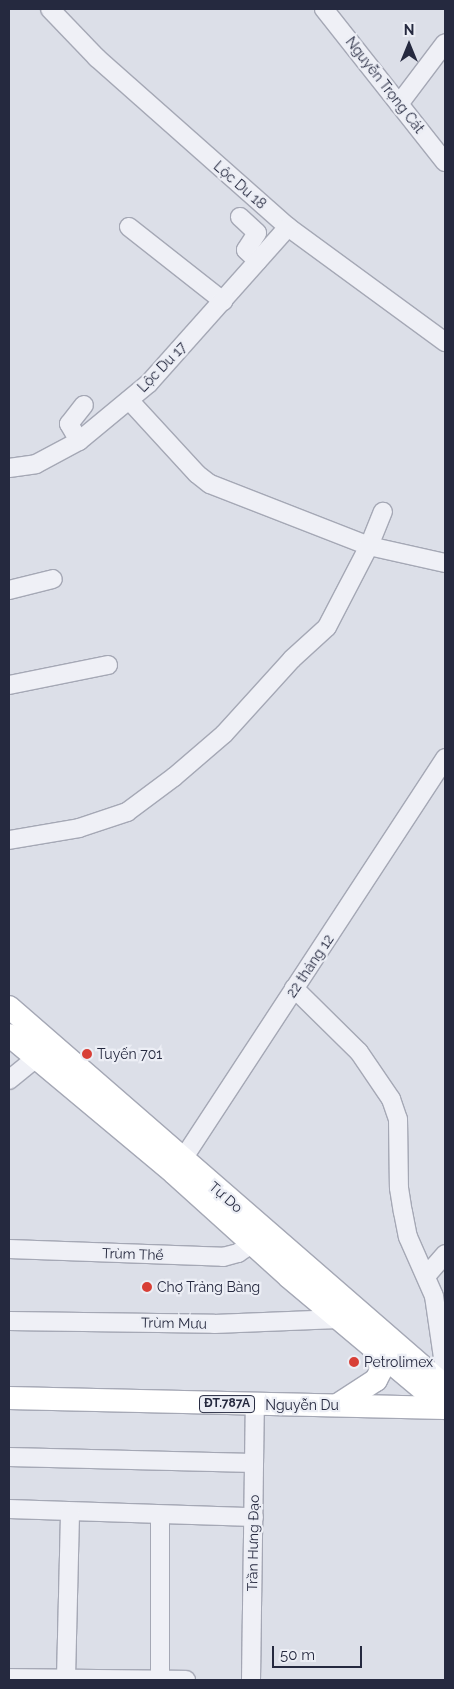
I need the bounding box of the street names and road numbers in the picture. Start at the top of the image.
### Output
street label: Nguyễn Trọng Cát [342,33,428,137]
street label: Lộc Du 18 [210,158,270,212]
street label: Lộc Du 17 [134,338,190,396]
street label: 22 tháng 12 [283,931,337,1001]
street label: Tự Do [206,1178,246,1216]
street label: Trùm Thể [102,1245,164,1263]
street label: Trùm Mưu [141,1314,207,1332]
road number: ĐT.787A [198,1395,256,1414]
street label: Nguyễn Du [265,1397,339,1413]
street label: Trần Hưng Đạo [244,1495,262,1591]

